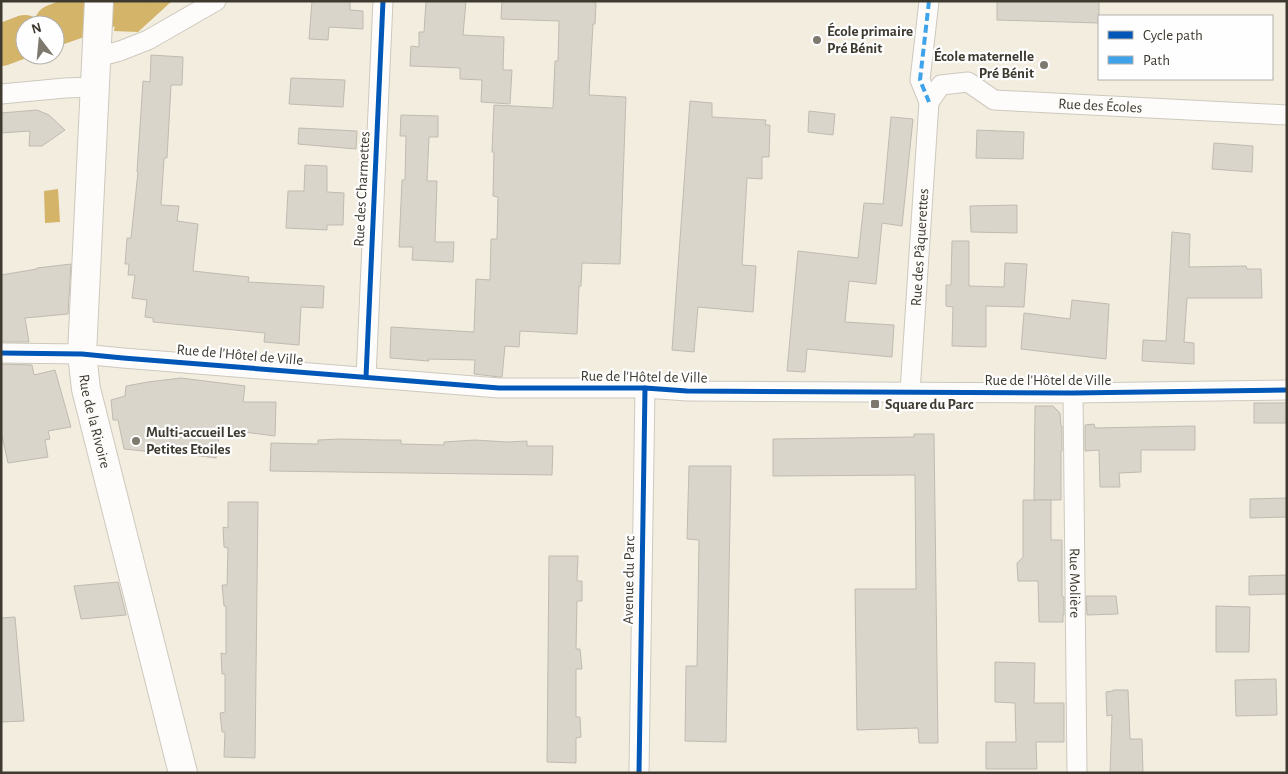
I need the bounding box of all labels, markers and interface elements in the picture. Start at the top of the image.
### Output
north arrow [15,15,65,65]
legend [1098,15,1273,80]
text: N [30,20,43,37]
place label: École primaire Pré Bénit [827,22,913,56]
text: Cycle path [1143,28,1203,43]
marker: École primaire Pré Bénit [811,34,823,46]
place label: École maternelle Pré Bénit [934,47,1034,81]
text: Path [1143,53,1170,68]
marker: École maternelle Pré Bénit [1038,59,1050,71]
street label: Rue des Écoles [1058,96,1143,115]
street label: Rue des Charmettes [351,131,373,247]
street label: Rue des Pâquerettes [908,188,931,307]
street label: Rue de l'Hôtel de Ville [176,342,304,368]
street label: Rue de l'Hôtel de Ville [580,368,708,386]
street label: Rue de la Rivoire [77,373,113,470]
street label: Rue de l'Hôtel de Ville [985,373,1112,388]
place label: Square du Parc [885,397,974,412]
marker: Square du Parc [869,398,881,410]
place label: Multi-accueil Les Petites Etoiles [146,425,246,457]
marker: Multi-accueil Les Petites Etoiles [130,435,142,447]
street label: Avenue du Parc [621,535,637,625]
street label: Rue Molière [1067,548,1083,618]

